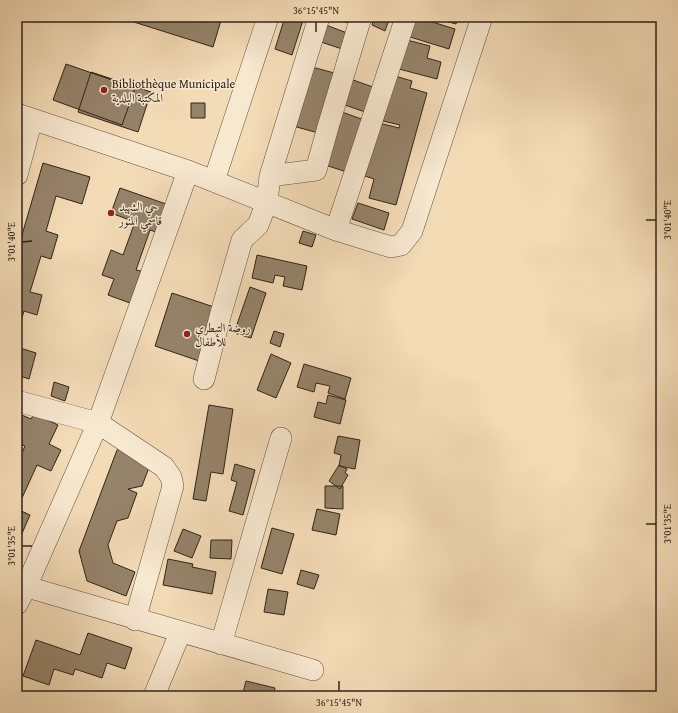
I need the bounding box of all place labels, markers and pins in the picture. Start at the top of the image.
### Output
place label: Bibliothèque Municipale المكتبة البلدية [112,75,236,106]
marker: Bibliothèque Municipale المكتبة البلدية [99,85,109,95]
place label: حي الشهيد قاسمي المنور [118,198,162,233]
marker: حي الشهيد قاسمي المنور [106,208,116,218]
place label: روضة التيطري للأطفال [195,319,251,350]
marker: روضة التيطري للأطفال [182,329,192,339]

